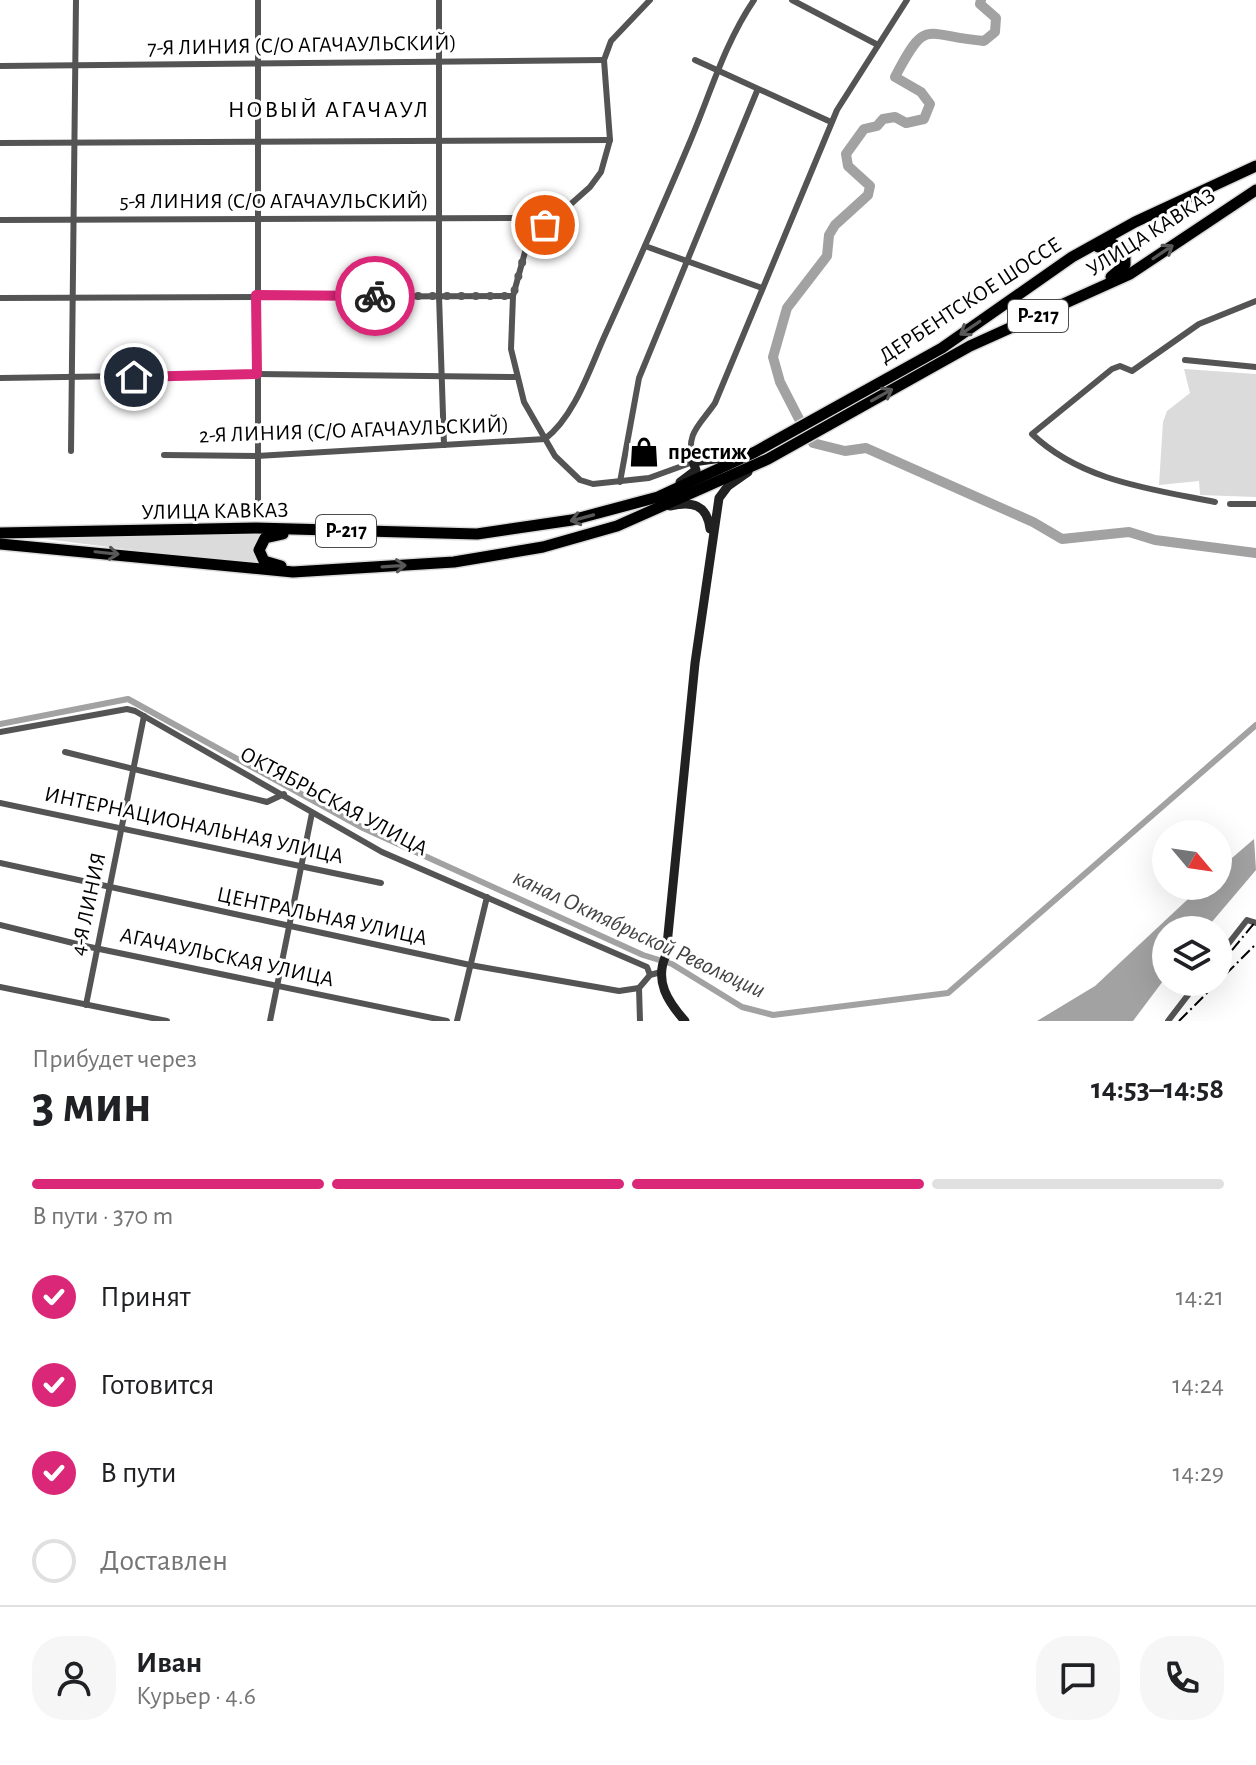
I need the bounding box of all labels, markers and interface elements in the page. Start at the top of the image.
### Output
street label: 7-Я ЛИНИЯ (С/О АГАЧАУЛЬСКИЙ) [147,31,457,59]
district label: НОВЫЙ АГАЧАУЛ [228,98,430,122]
street label: УЛИЦА КАВКАЗ [1083,184,1219,280]
street label: 5-Я ЛИНИЯ (С/О АГАЧАУЛЬСКИЙ) [119,190,429,212]
pin [511,191,579,259]
icon: bag [523,203,567,247]
street label: ДЕРБЕНТСКОЕ ШОССЕ [875,233,1065,367]
one-way arrow [1152,244,1174,260]
courier [335,256,415,336]
icon: bike [353,274,397,318]
road number: Р-217 [1008,300,1068,332]
one-way arrow [959,320,982,336]
pin [100,343,168,411]
icon: home [112,355,156,399]
one-way arrow [870,387,893,403]
street label: 2-Я ЛИНИЯ (С/О АГАЧАУЛЬСКИЙ) [199,414,509,446]
shop icon: престиж [627,435,661,469]
place label: престиж [668,441,747,463]
street label: УЛИЦА КАВКАЗ [141,499,289,523]
one-way arrow [570,511,596,526]
road number: Р-217 [316,515,376,547]
one-way arrow [93,546,120,561]
one-way arrow [380,558,406,573]
street label: ОКТЯБРЬСКАЯ УЛИЦА [237,742,431,860]
street label: ИНТЕРНАЦИОНАЛЬНАЯ УЛИЦА [42,783,346,867]
north arrow [1152,820,1232,900]
map controls [1152,820,1232,996]
street label: 4-Я ЛИНИЯ [66,850,110,958]
water label: канал Октябрьской Революции [509,865,769,1003]
street label: ЦЕНТРАЛЬНАЯ УЛИЦА [215,883,429,949]
button: layers [1152,916,1232,996]
street label: АГАЧАУЛЬСКАЯ УЛИЦА [118,924,336,990]
text: Прибудет через [32,1046,197,1072]
text: 14:53–14:58 [1091,1074,1224,1104]
text: 3 мин [32,1079,152,1131]
text: В пути · 370 m [32,1203,173,1229]
icon: check [32,1275,76,1319]
text: Принят [100,1282,191,1312]
text: 14:21 [1176,1284,1224,1310]
icon: check [32,1363,76,1407]
text: Готовится [100,1370,214,1400]
text: 14:24 [1172,1372,1224,1398]
icon: check [32,1451,76,1495]
text: В пути [100,1458,177,1488]
text: 14:29 [1173,1460,1224,1486]
text: Доставлен [100,1546,228,1576]
button: person [32,1636,116,1720]
button: chat [1036,1636,1120,1720]
button: phone [1140,1636,1224,1720]
text: Иван [136,1648,202,1678]
text: Курьер · 4.6 [136,1683,256,1709]

